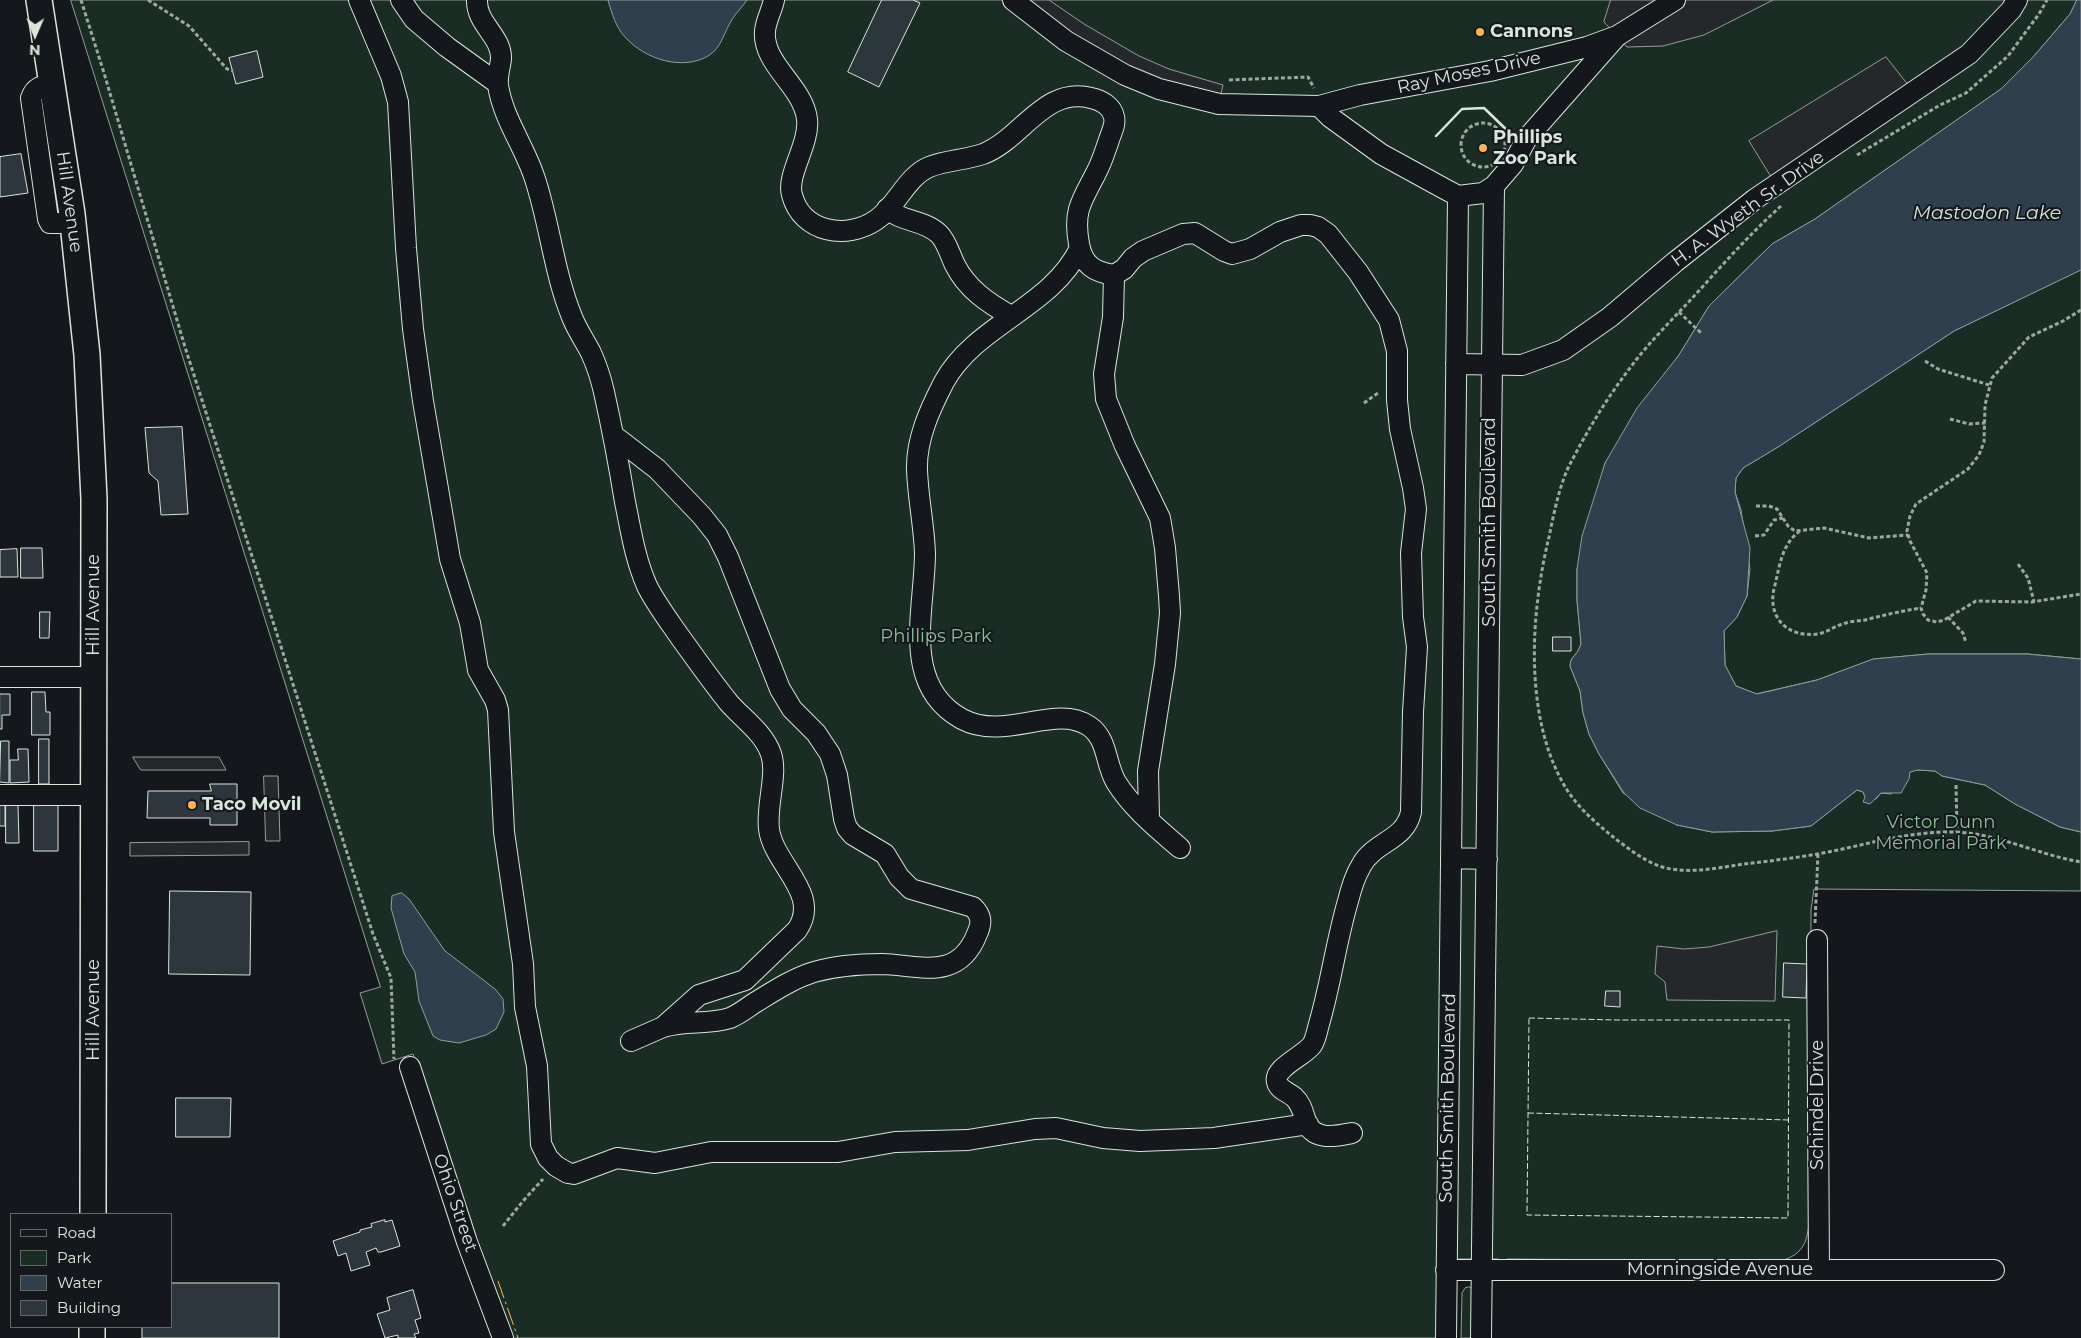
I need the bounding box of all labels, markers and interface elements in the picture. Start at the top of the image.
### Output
north arrow [10,10,60,60]
place label: Cannons [1490,21,1573,43]
marker: Cannons [1474,26,1486,38]
text: N [29,41,41,59]
street label: Ray Moses Drive [1395,47,1543,99]
place label: Phillips Zoo Park [1493,127,1577,170]
marker: Phillips Zoo Park [1477,142,1489,154]
street label: H. A. Wyeth Sr. Drive [1667,146,1829,272]
street label: Hill Avenue [51,150,87,254]
water label: Mastodon Lake [1913,202,2061,224]
street label: South Smith Boulevard [1479,417,1501,627]
street label: Hill Avenue [83,554,105,656]
park label: Phillips Park [880,626,992,648]
place label: Taco Movil [202,794,302,816]
marker: Taco Movil [186,799,198,811]
park label: Victor Dunn Memorial Park [1875,812,2007,854]
street label: Hill Avenue [83,959,105,1061]
street label: South Smith Boulevard [1435,993,1461,1203]
street label: Schindel Drive [1807,1040,1829,1170]
street label: Ohio Street [428,1151,482,1255]
legend [10,1213,172,1328]
text: Road [57,1223,96,1242]
text: Park [57,1248,91,1267]
street label: Morningside Avenue [1627,1259,1813,1281]
text: Water [57,1273,103,1292]
text: Building [57,1298,121,1317]

